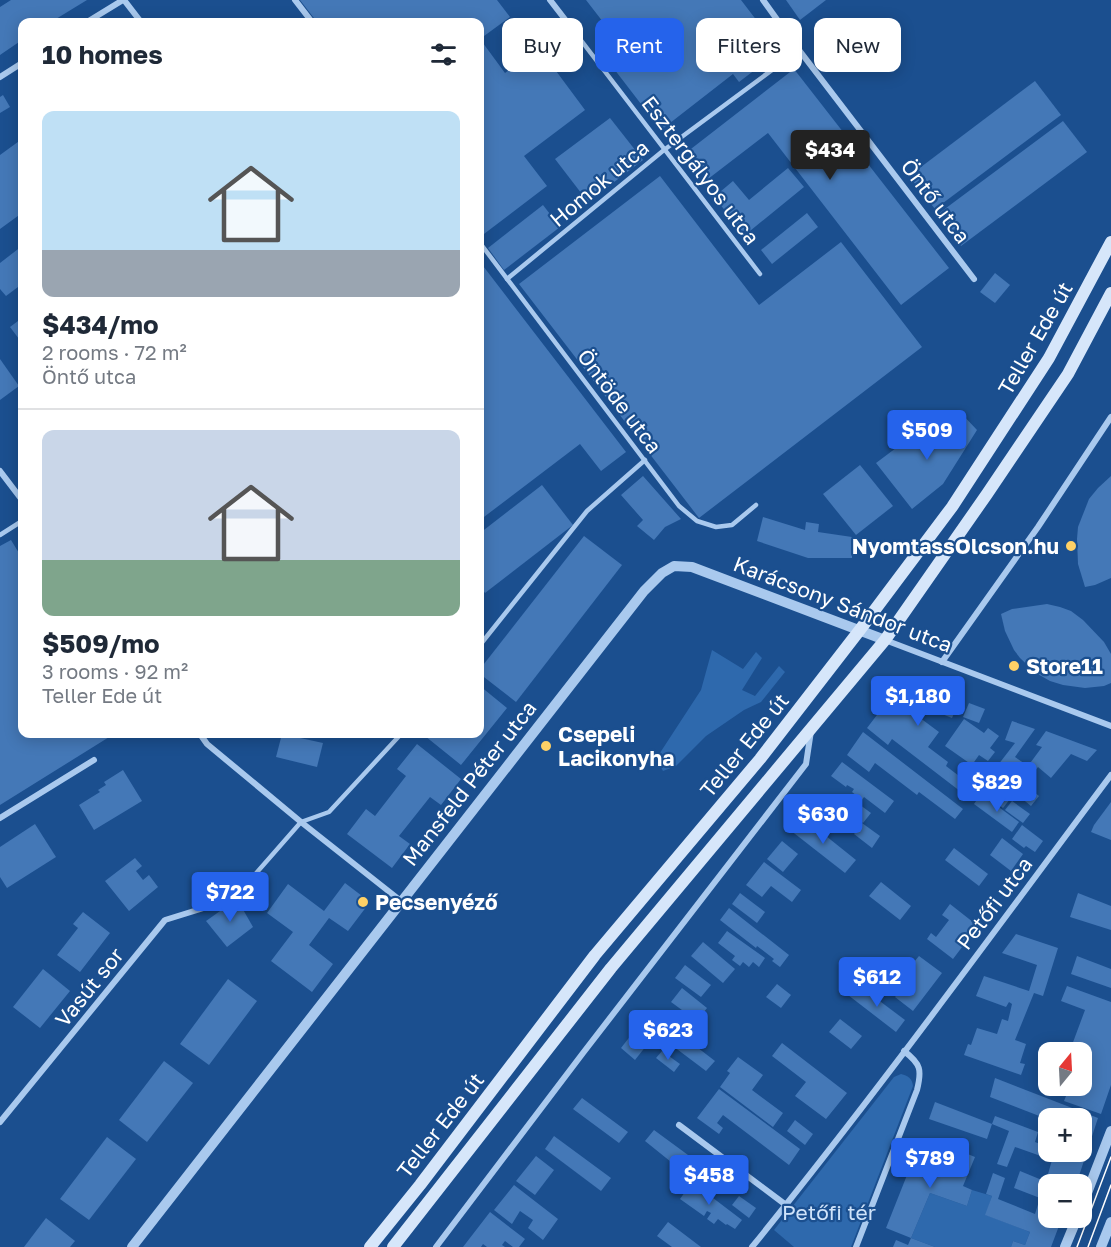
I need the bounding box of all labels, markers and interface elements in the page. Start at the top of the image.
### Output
chip: Buy [502,18,583,72]
chip: Rent [595,18,684,72]
chip: Filters [696,18,802,72]
chip: New [814,18,901,72]
icon: filters [427,38,460,71]
text: 10 homes [42,39,163,70]
street label: Esztergályos utca [637,91,765,249]
pin: $434 [794,130,866,181]
street label: Homok utca [544,134,654,232]
text: $434 [805,137,855,161]
icon: home [197,150,305,258]
street label: Öntő utca [896,154,976,248]
street label: Teller Ede út [992,277,1078,399]
text: $434/mo [42,309,159,340]
text: 2 rooms · 72 m² [42,340,187,364]
street label: Öntöde utca [572,344,668,458]
text: Öntő utca [42,364,136,388]
pin: $509 [891,410,963,461]
text: $509 [901,417,953,441]
icon: home [197,469,305,577]
place label: NyomtassOlcson.hu [852,533,1059,559]
marker: NyomtassOlcson.hu [1064,539,1078,553]
street label: Karácsony Sándor utca [730,550,956,658]
text: $509/mo [42,628,160,659]
place label: Store11 [1026,653,1103,679]
text: 3 rooms · 92 m² [42,659,188,683]
marker: Store11 [1007,659,1021,673]
pin: $1,180 [869,676,967,727]
text: Teller Ede út [42,683,162,707]
text: $1,180 [885,683,951,707]
street label: Teller Ede út [694,688,794,802]
street label: Mansfeld Péter utca [396,695,542,871]
place label: Csepeli Lacikonyha [558,721,674,771]
marker: Csepeli Lacikonyha [539,739,553,753]
pin: $829 [961,762,1033,813]
text: $829 [971,769,1023,793]
pin: $630 [787,794,859,845]
text: $630 [797,801,849,825]
street label: Petőfi utca [951,851,1037,955]
pin: $722 [194,872,266,923]
text: $722 [206,879,254,903]
place label: Pecsenyéző [375,889,499,915]
marker: Pecsenyéző [356,895,370,909]
street label: Vasút sor [49,942,129,1032]
pin: $612 [841,957,913,1008]
text: $612 [853,964,901,988]
pin: $623 [632,1010,704,1061]
text: $623 [643,1017,693,1041]
north arrow [1038,1042,1092,1096]
map controls [1038,1042,1092,1228]
street label: Teller Ede út [391,1067,489,1183]
button: + [1038,1108,1092,1162]
pin: $789 [894,1138,966,1189]
text: $789 [905,1145,955,1169]
pin: $458 [673,1155,745,1206]
text: $458 [684,1162,734,1186]
button: − [1038,1174,1092,1228]
park label: Petőfi tér [782,1199,876,1225]

